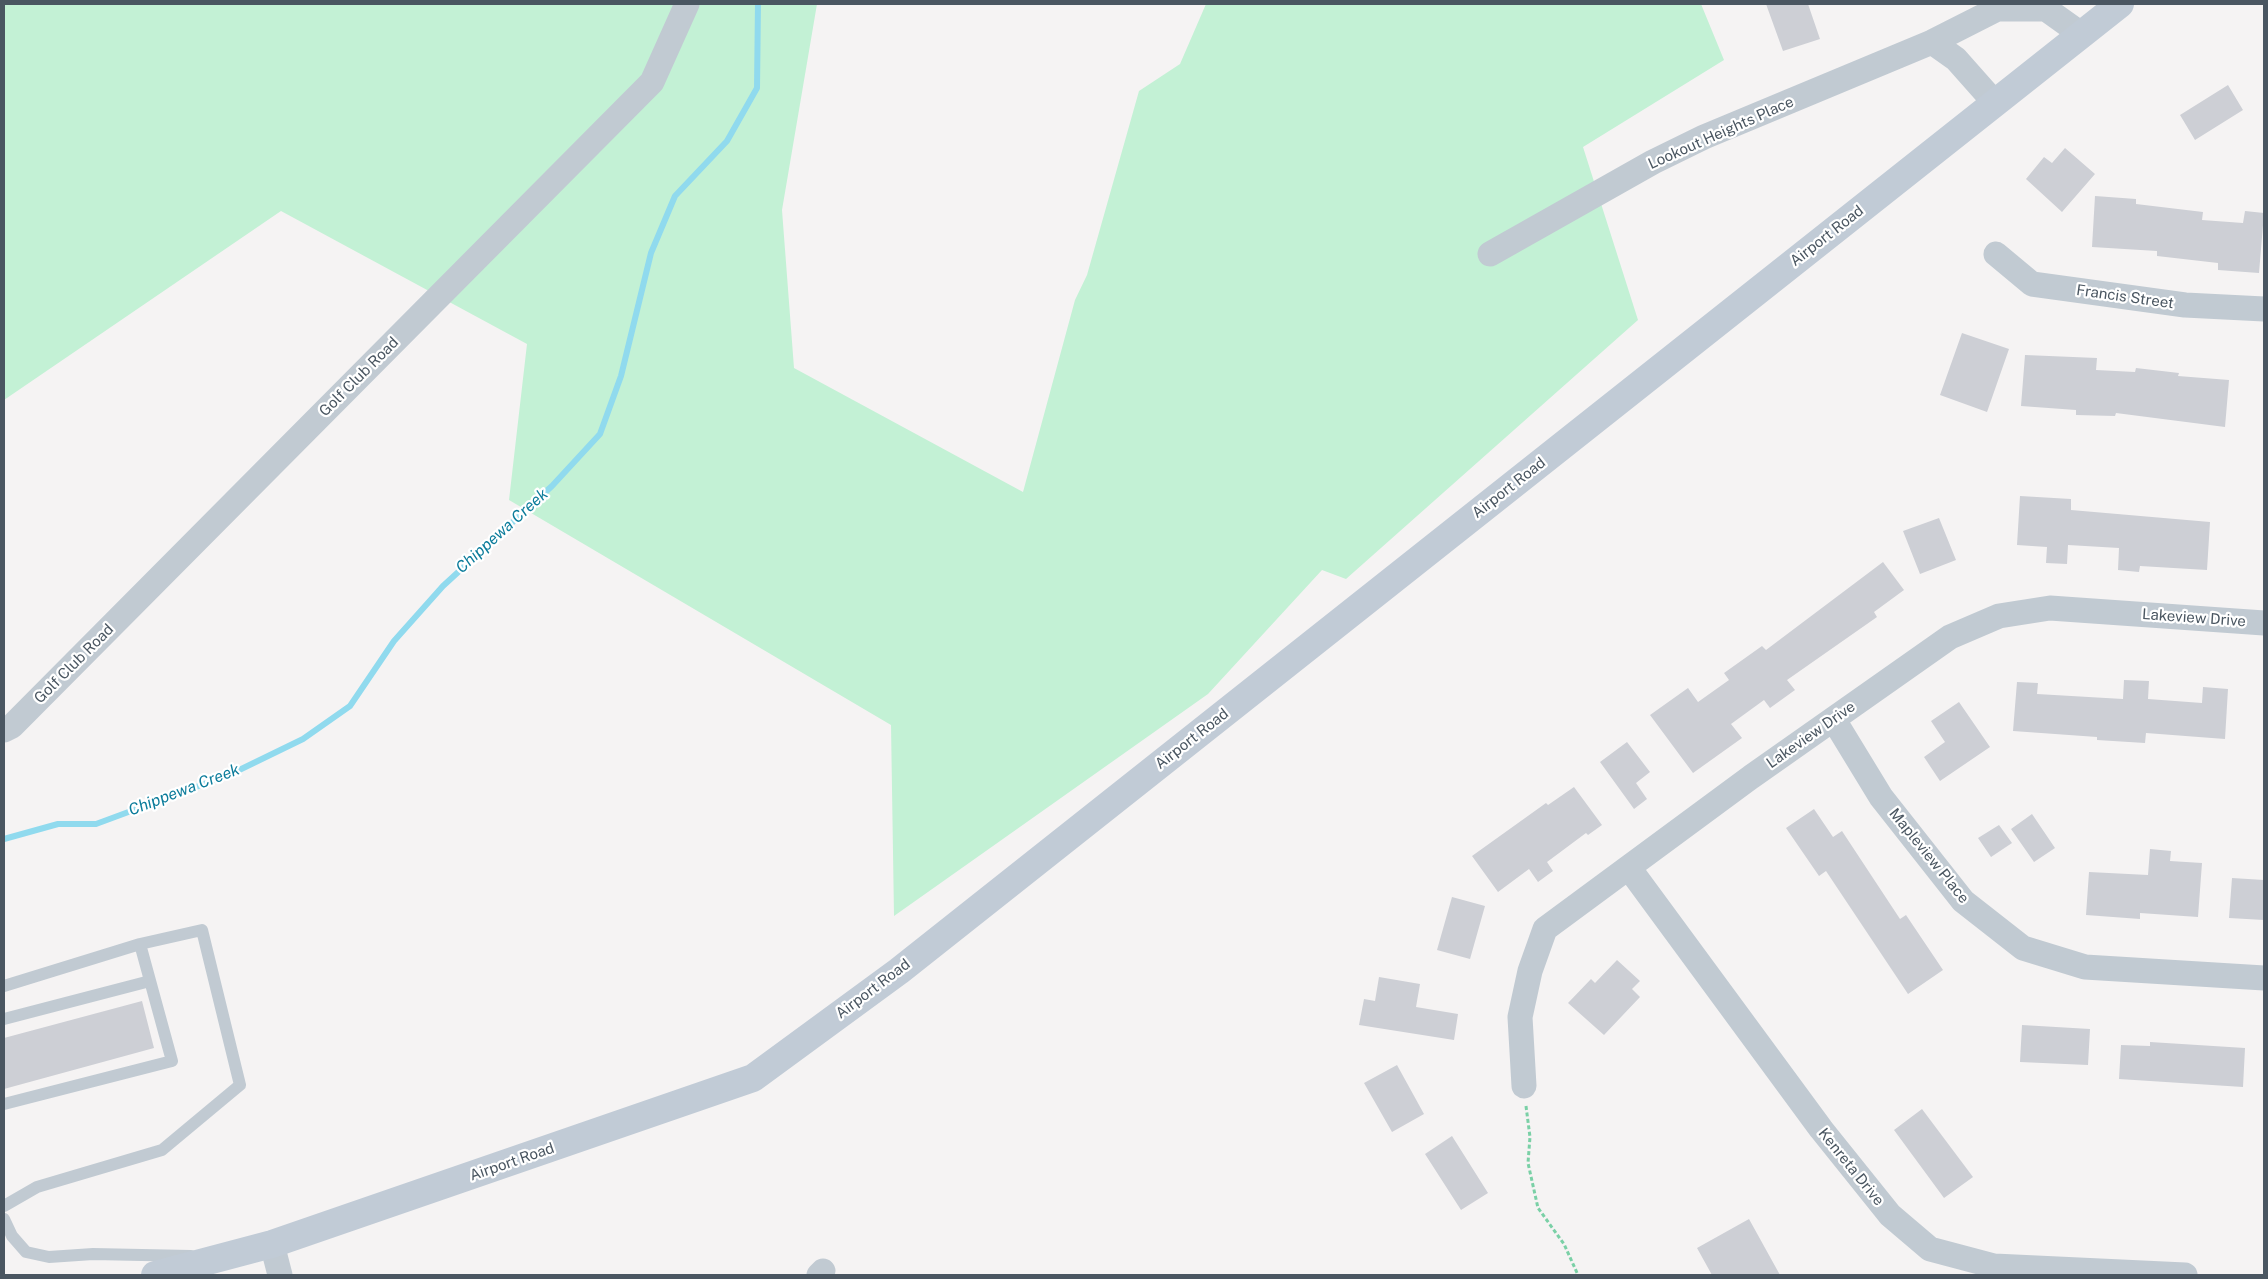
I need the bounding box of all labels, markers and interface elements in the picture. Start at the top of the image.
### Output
street label: Lookout Heights Place [1646,93,1796,173]
street label: Airport Road [1787,202,1867,270]
street label: Francis Street [2075,281,2175,313]
street label: Golf Club Road [316,334,402,420]
street label: Airport Road [1469,454,1549,522]
water label: Chippewa Creek [452,485,552,577]
street label: Lakeview Drive [2141,605,2247,631]
street label: Golf Club Road [31,621,117,707]
street label: Lakeview Drive [1763,698,1859,772]
street label: Airport Road [1152,705,1232,773]
water label: Chippewa Creek [126,760,242,820]
street label: Mapleview Place [1885,805,1973,907]
street label: Airport Road [832,955,914,1023]
street label: Kenreta Drive [1814,1125,1888,1209]
street label: Airport Road [467,1139,557,1185]

